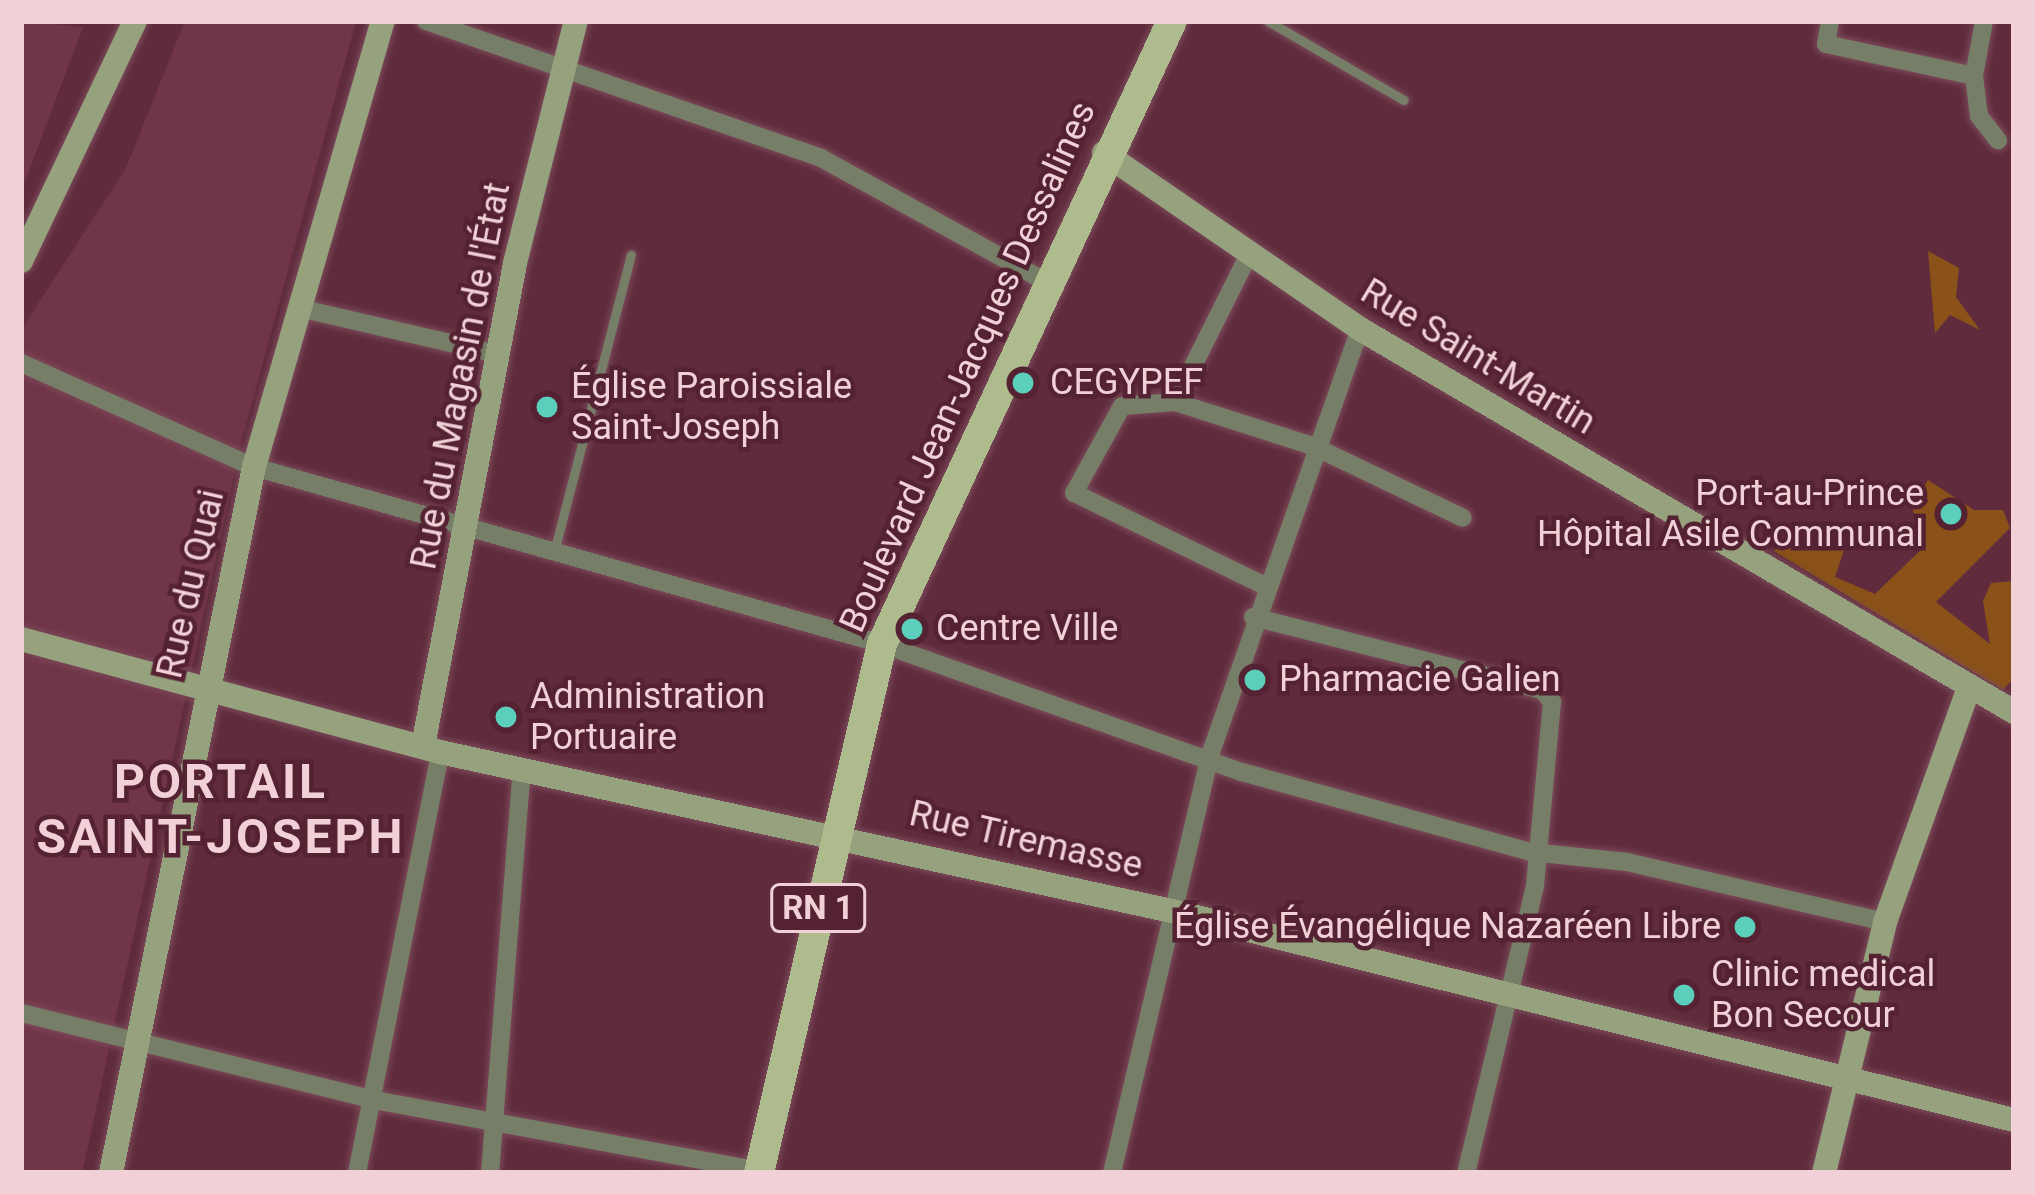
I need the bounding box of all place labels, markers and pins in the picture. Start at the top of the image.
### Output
place label: CEGYPEF [1050,361,1203,405]
place label: Église Paroissiale Saint-Joseph [571,364,852,449]
marker: CEGYPEF [1007,367,1039,399]
marker: Église Paroissiale Saint-Joseph [534,394,560,420]
place label: Port-au-Prince Hôpital Asile Communal [1537,471,1924,556]
marker: Port-au-Prince Hôpital Asile Communal [1935,498,1967,530]
place label: Centre Ville [936,607,1118,651]
marker: Centre Ville [899,616,925,642]
place label: Pharmacie Galien [1279,658,1561,702]
marker: Pharmacie Galien [1242,667,1268,693]
place label: Administration Portuaire [530,674,765,759]
marker: Administration Portuaire [493,704,519,730]
place label: Église Évangélique Nazaréen Libre [1174,905,1721,949]
marker: Église Évangélique Nazaréen Libre [1732,914,1758,940]
place label: Clinic medical Bon Secour [1711,952,1935,1037]
marker: Clinic medical Bon Secour [1668,979,1700,1011]

